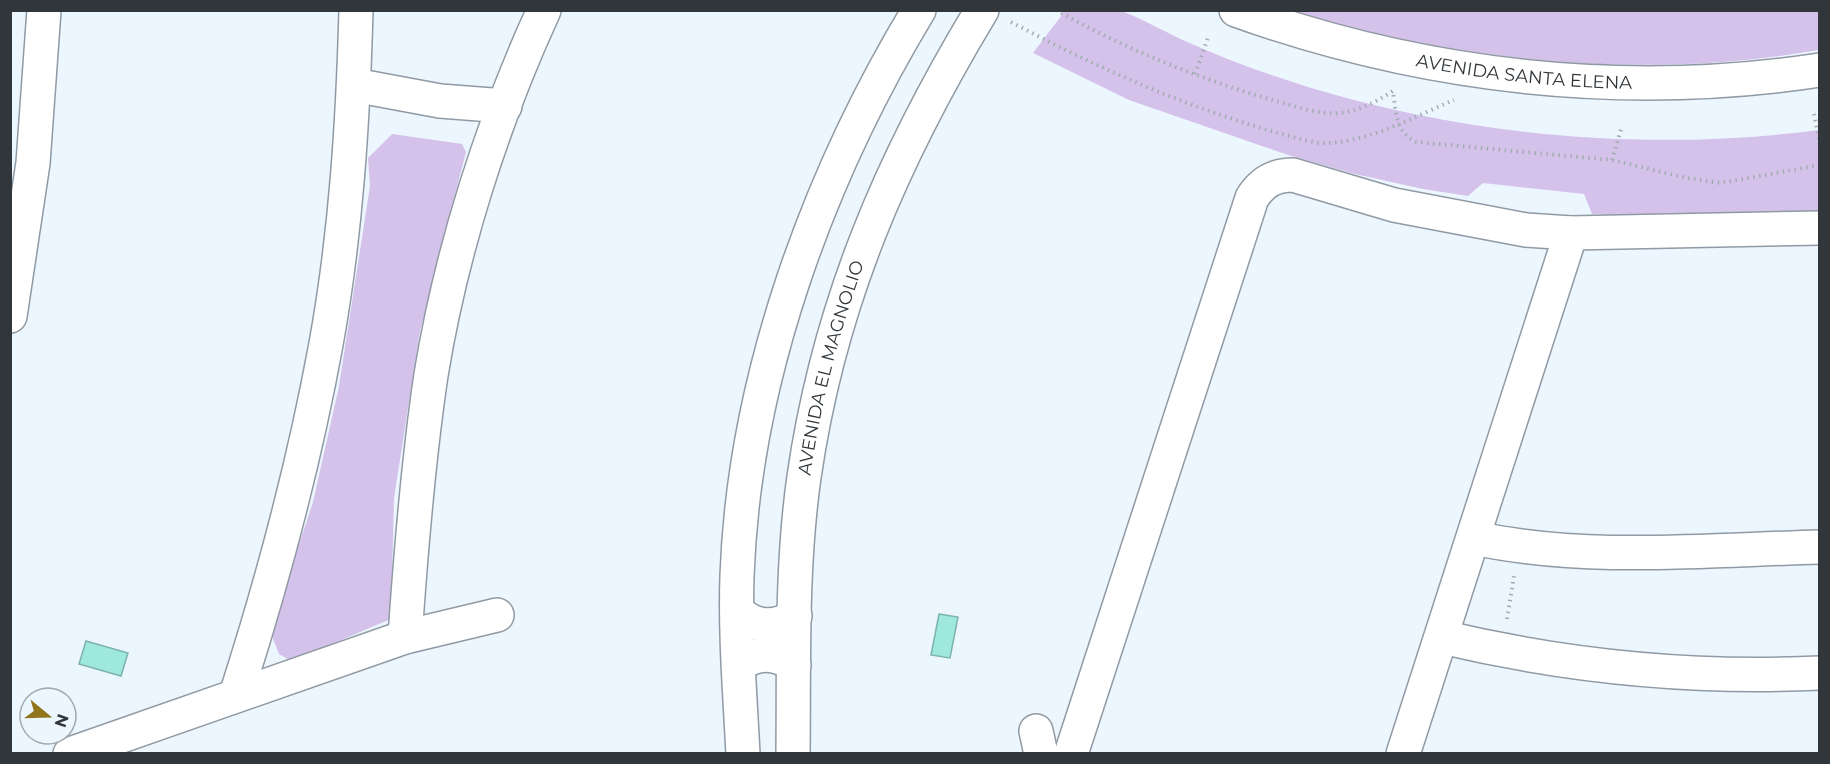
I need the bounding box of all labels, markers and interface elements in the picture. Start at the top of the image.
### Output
street label: AVENIDA SANTA ELENA [1414,49,1632,94]
street label: AVENIDA EL MAGNOLIO [793,257,869,477]
north arrow [18,686,78,746]
text: N [51,712,73,730]

